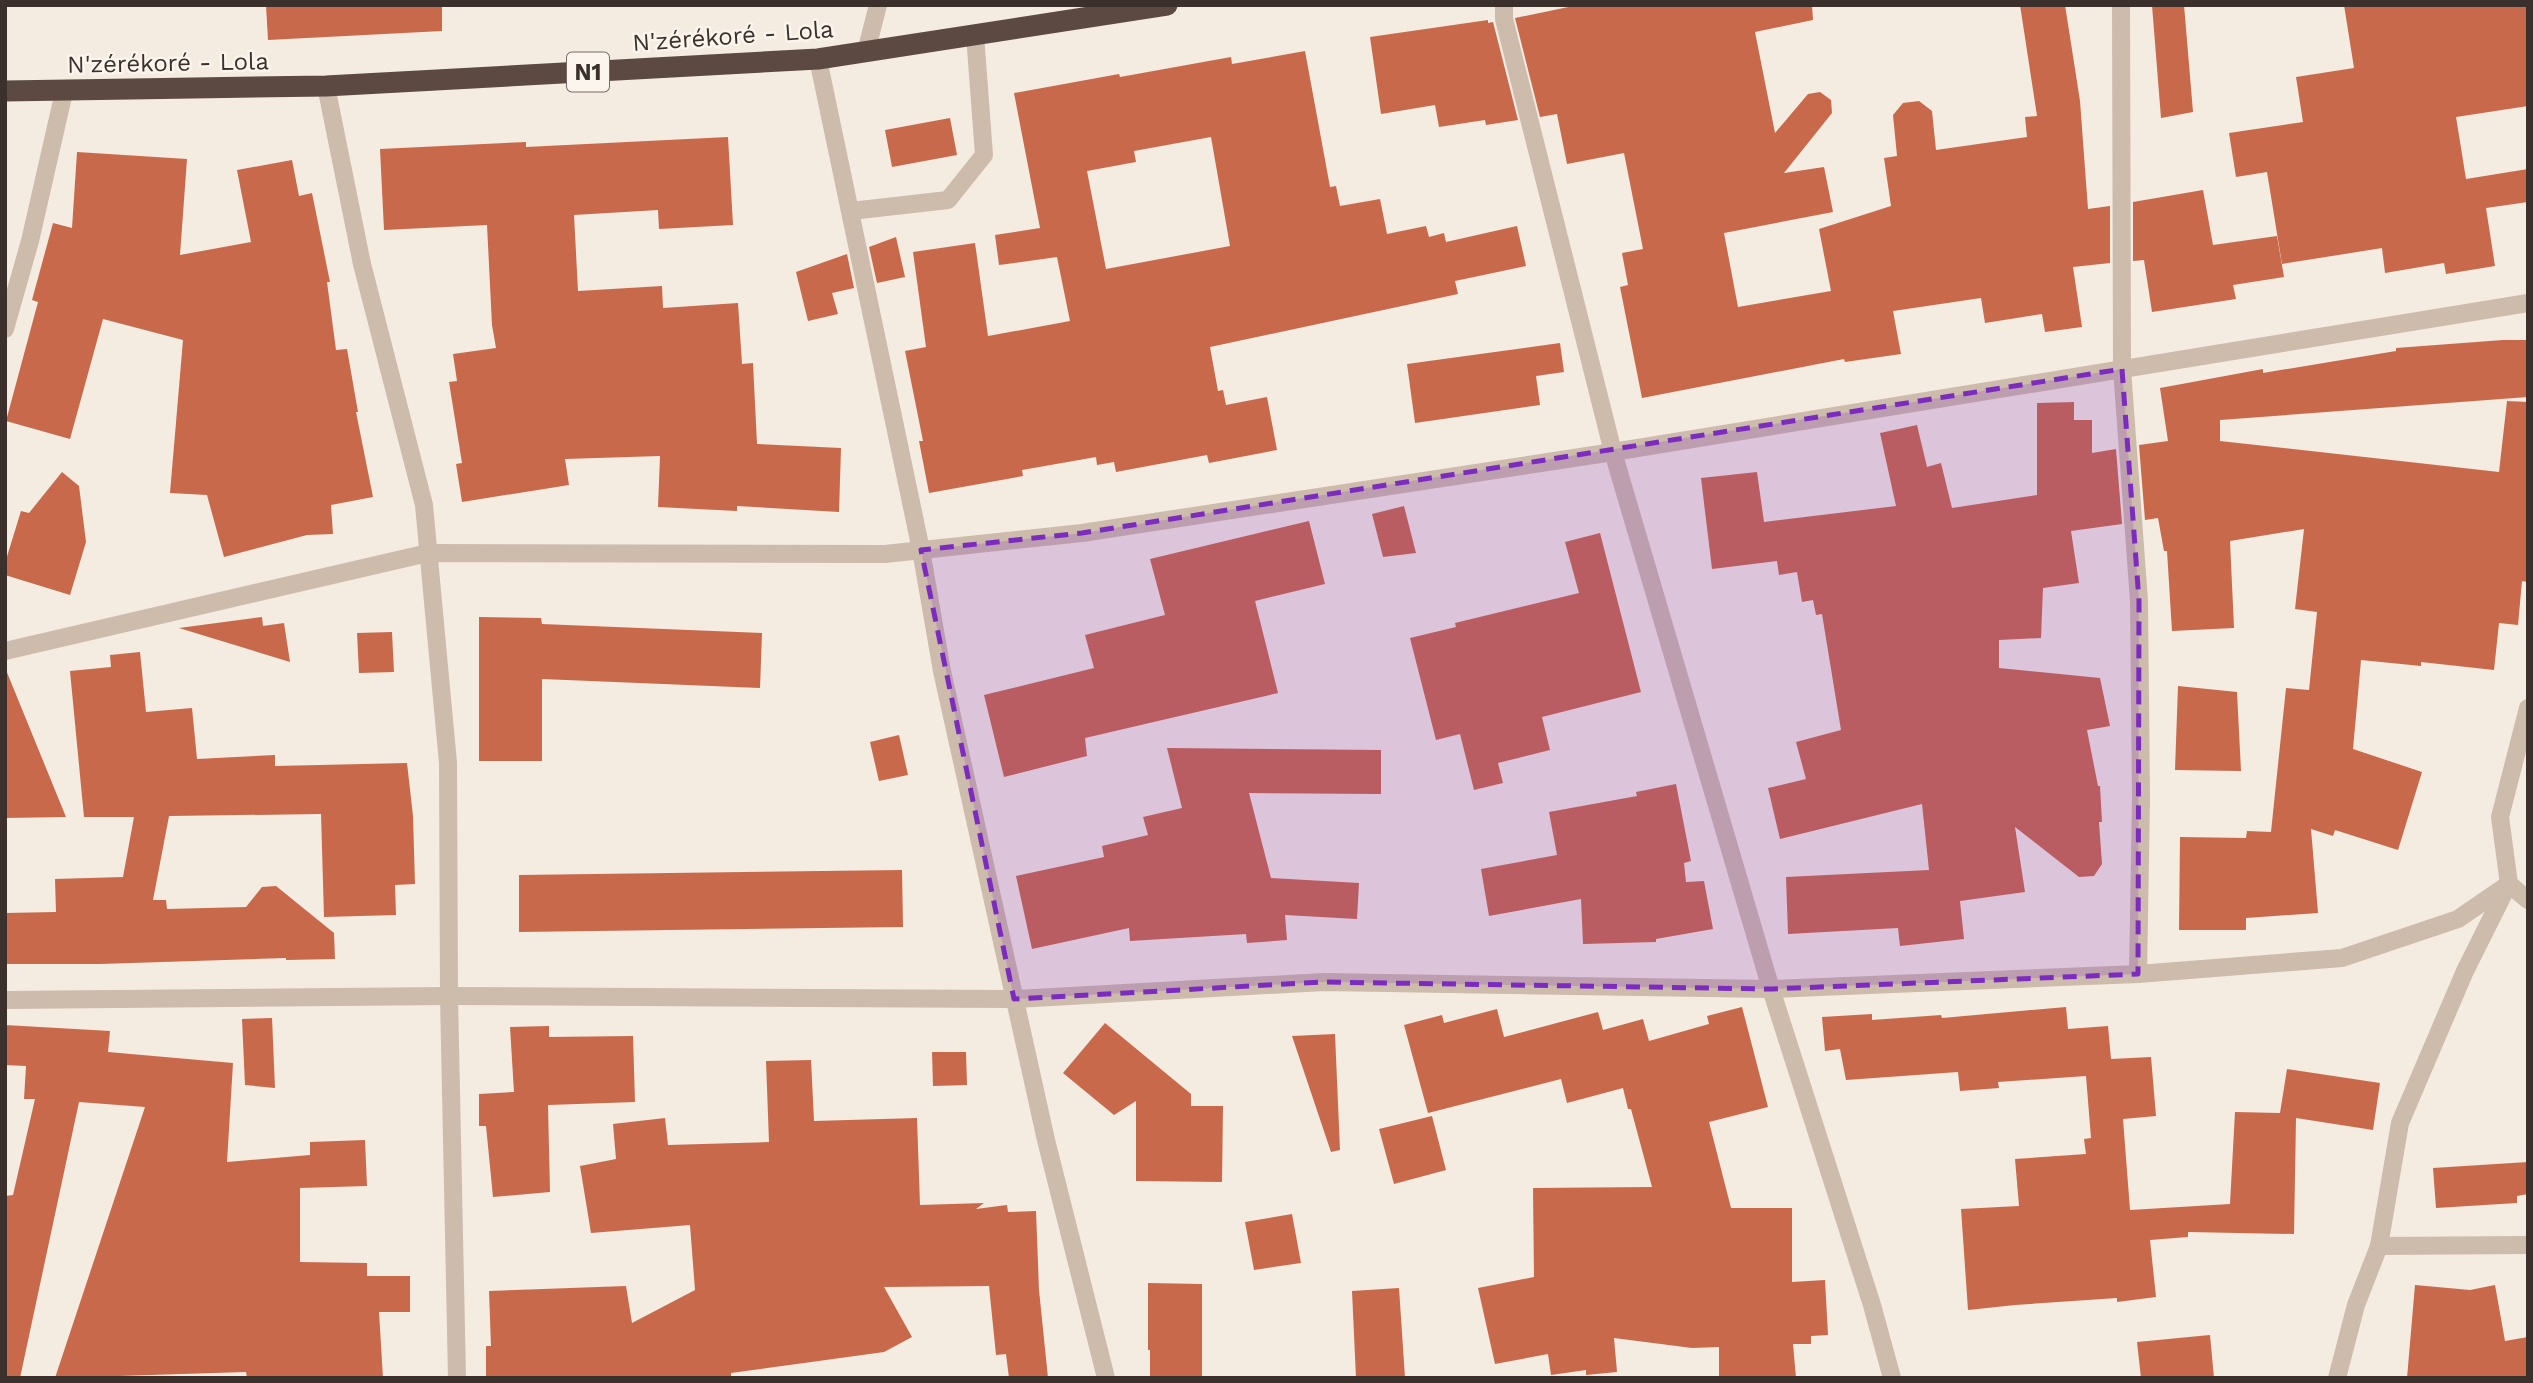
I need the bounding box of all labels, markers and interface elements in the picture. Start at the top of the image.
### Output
street label: N'zérékoré - Lola [631,15,835,57]
street label: N'zérékoré - Lola [67,47,269,79]
road number: N1 [567,53,609,92]

